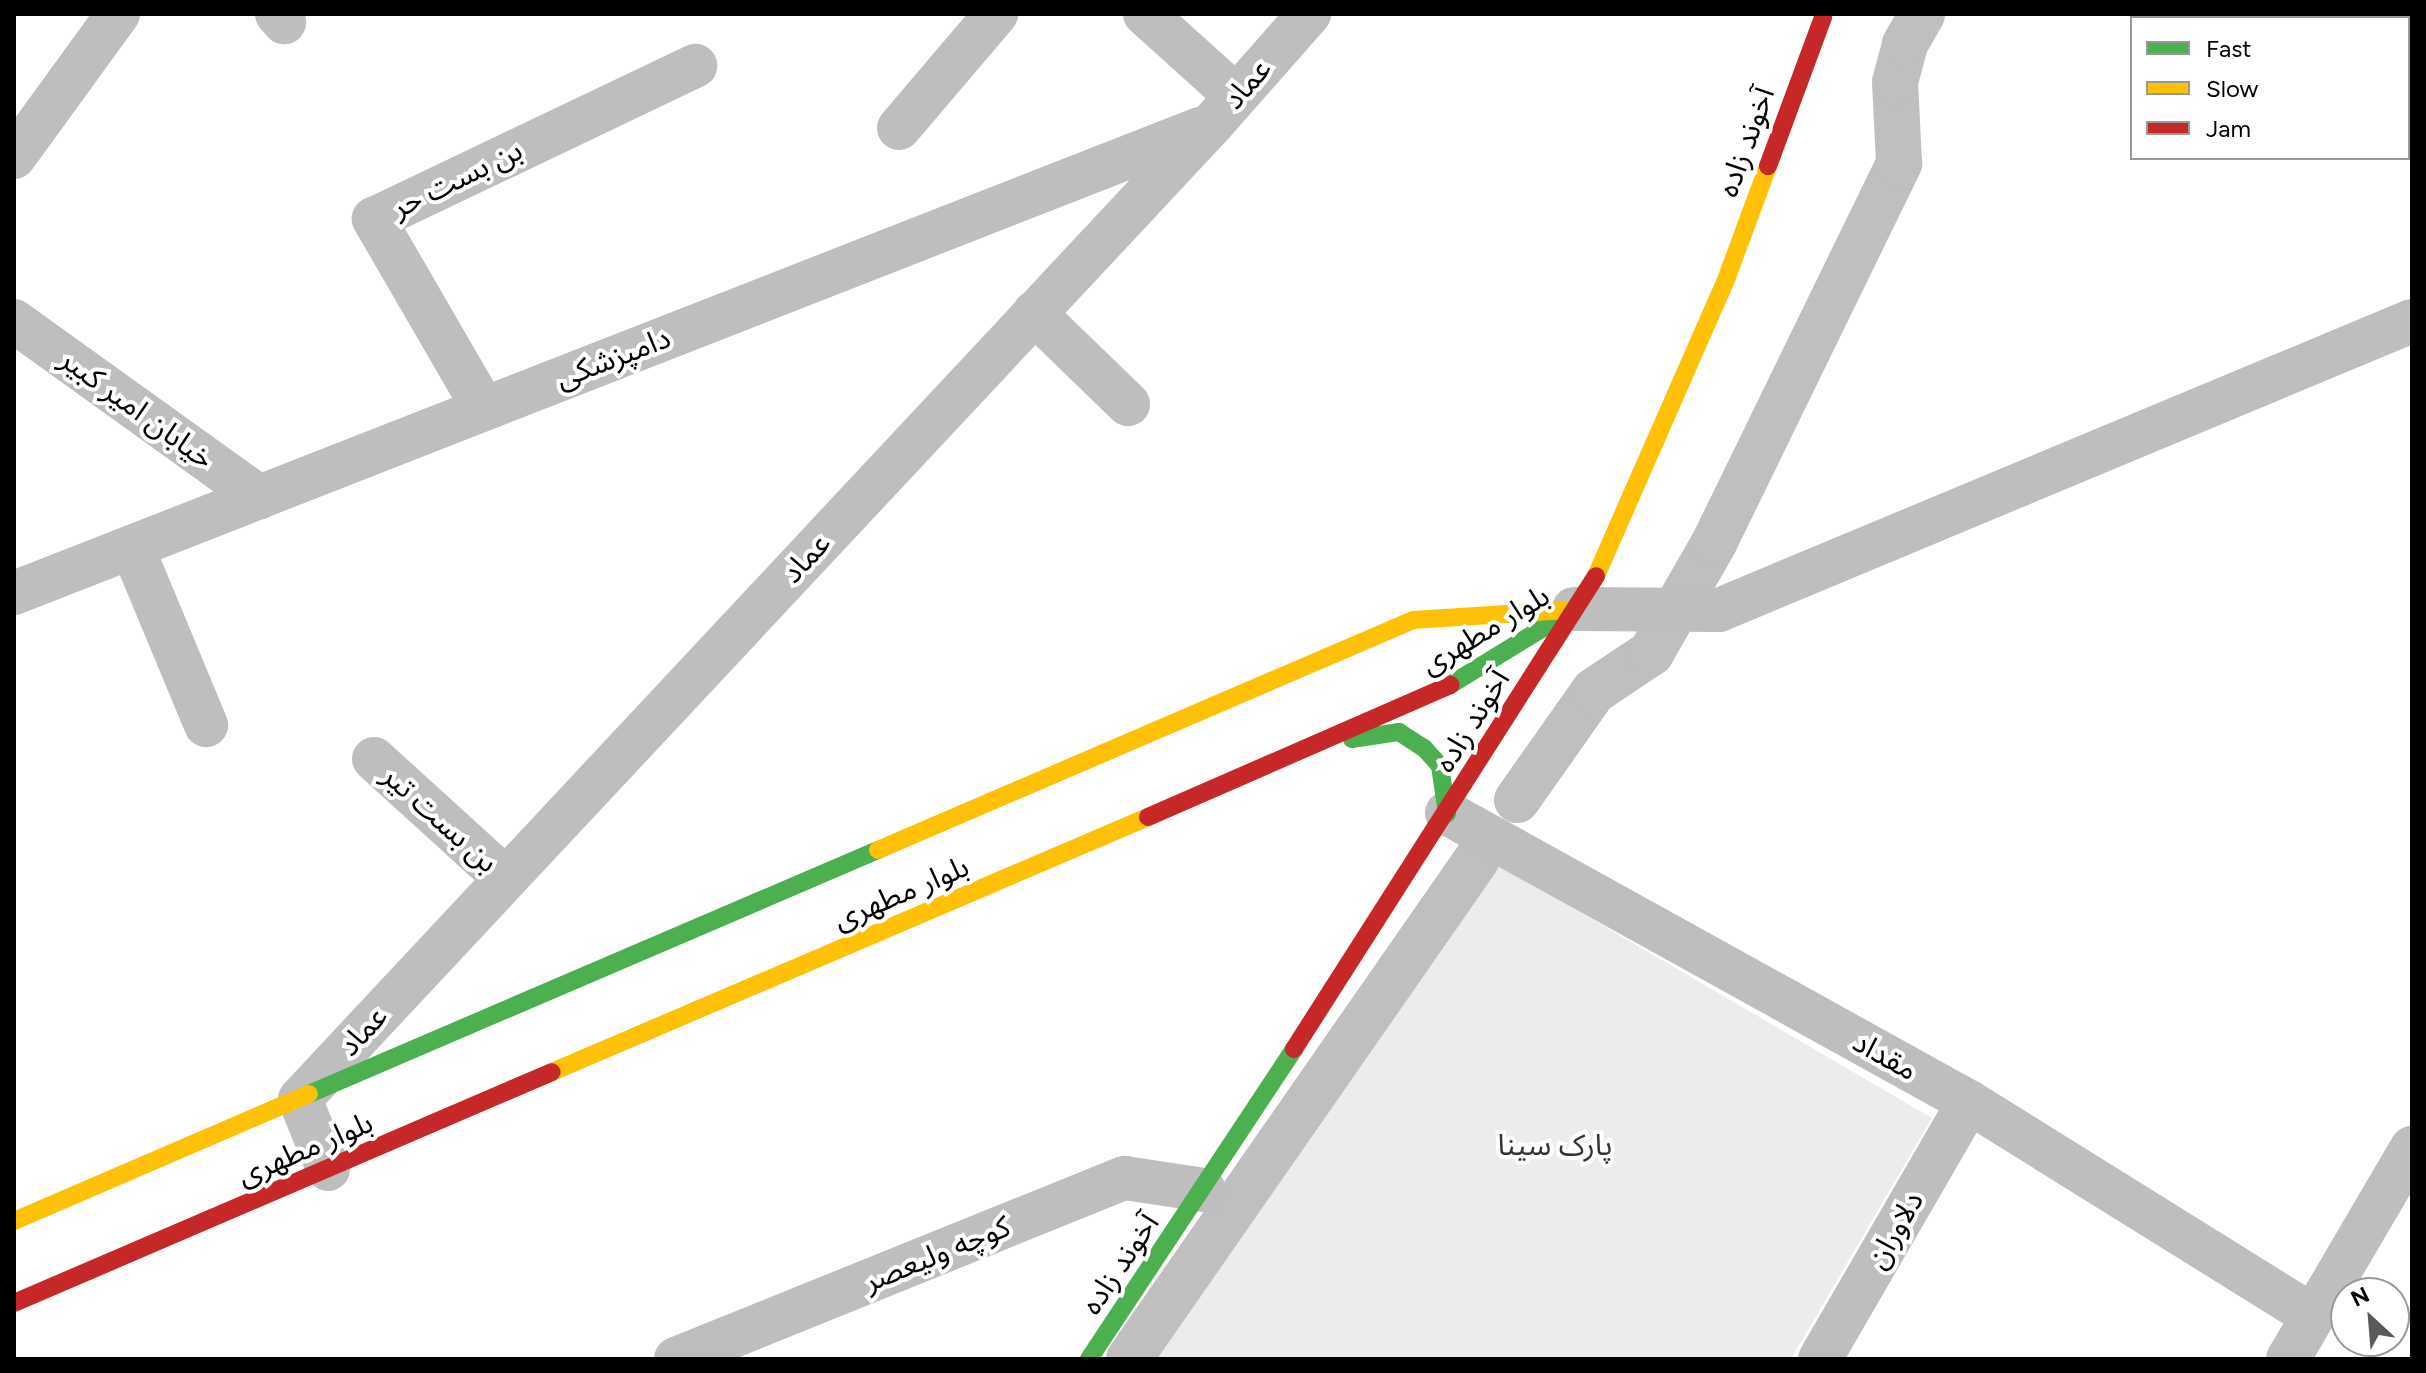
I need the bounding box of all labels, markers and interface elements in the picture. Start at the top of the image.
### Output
legend [2130,16,2410,160]
text: Fast [2206,34,2251,63]
street label: عماد [1215,51,1279,117]
text: Slow [2206,74,2258,103]
street label: آخوند زاده [1710,82,1782,202]
text: Jam [2206,114,2251,143]
street label: بن بست حر [386,132,528,226]
street label: دامپزشکی [550,320,676,396]
street label: خیابان امیر کبیر [53,341,221,477]
street label: عماد [774,525,838,591]
street label: بلوار مطهری [1414,578,1556,682]
street label: آخوند زاده [1426,663,1518,779]
street label: بن بست تیر [375,758,505,880]
street label: بلوار مطهری [828,848,974,938]
street label: عماد [331,998,395,1064]
street label: مقداد [1847,1024,1923,1088]
street label: بلوار مطهری [232,1104,378,1194]
park label: پارک سینا [1498,1127,1612,1163]
street label: دلاوران [1859,1185,1931,1275]
street label: آخوند زاده [1073,1207,1167,1321]
street label: کوچه ولیعصر [859,1208,1015,1300]
north arrow [2330,1277,2410,1357]
text: N [2347,1281,2374,1313]

